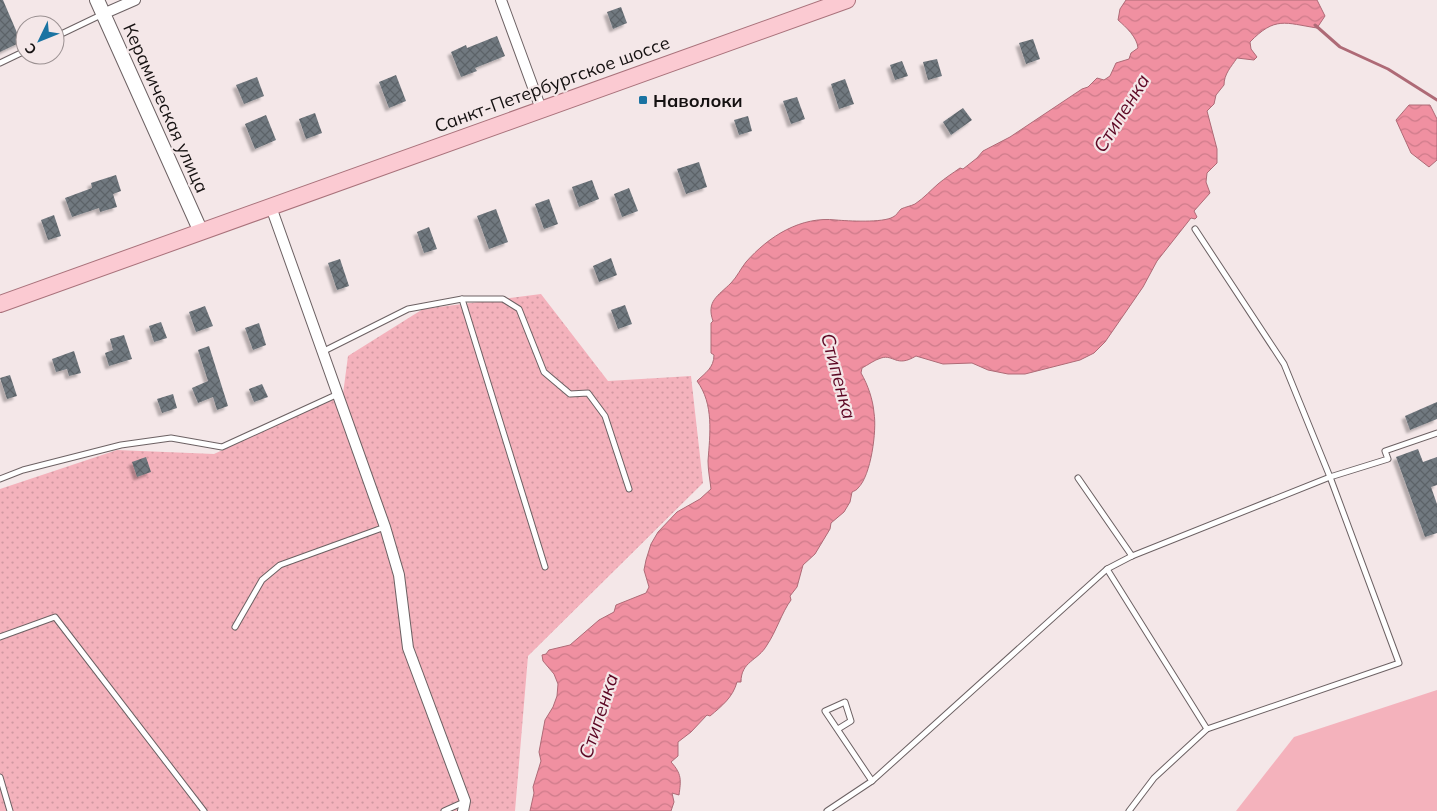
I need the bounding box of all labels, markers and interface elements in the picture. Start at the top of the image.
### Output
north arrow [15,15,65,65]
street label: Керамическая улица [118,20,214,196]
street label: Санкт-Петербургское шоссе [431,31,673,137]
text: С [21,39,40,59]
water label: Стипенка [1088,69,1154,157]
place label: Наволоки [653,89,743,112]
marker: Наволоки [637,94,649,106]
water label: Стипенка [816,330,862,422]
water label: Стипенка [573,670,623,762]

